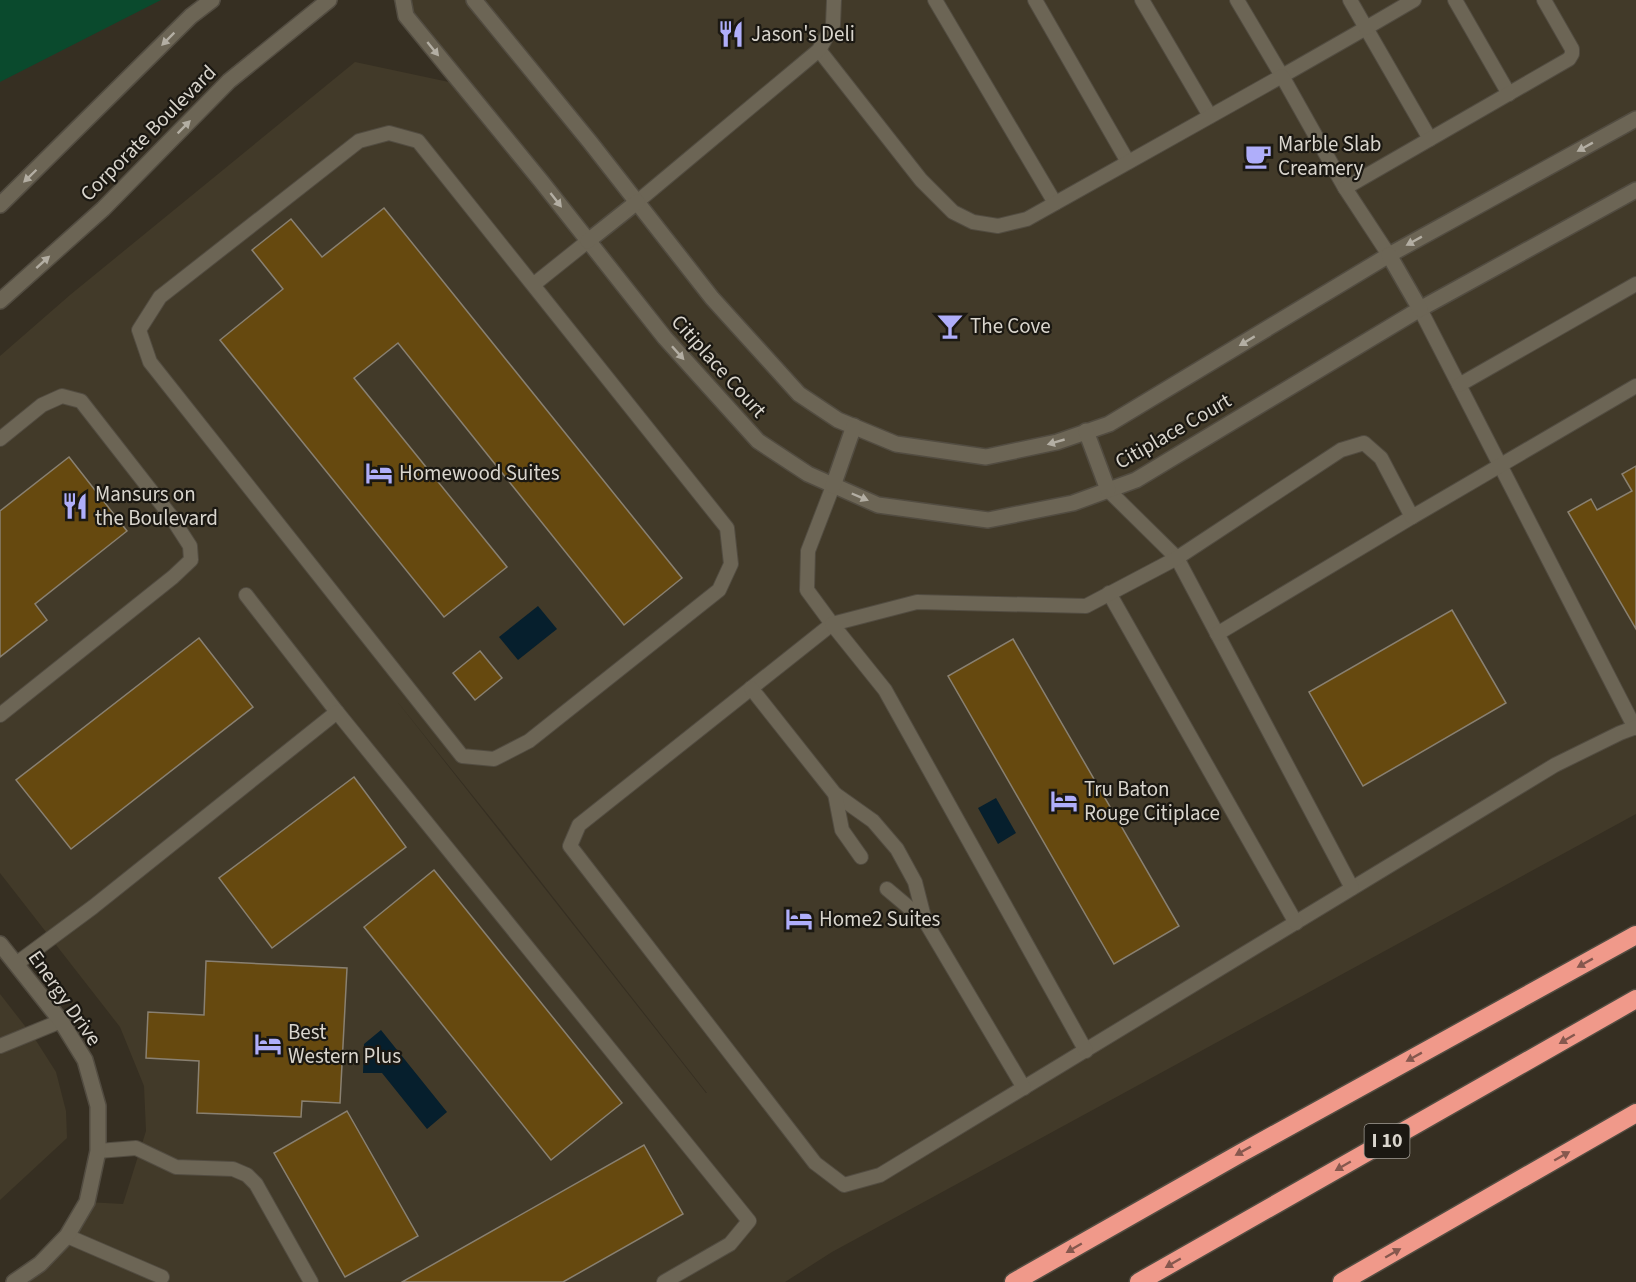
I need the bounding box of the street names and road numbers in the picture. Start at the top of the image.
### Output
street label: Corporate Boulevard [73,58,223,208]
street label: Citiplace Court [664,308,774,424]
street label: Citiplace Court [1109,386,1237,476]
street label: Energy Drive [21,944,109,1052]
road number: I 10 [1364,1124,1410,1158]

